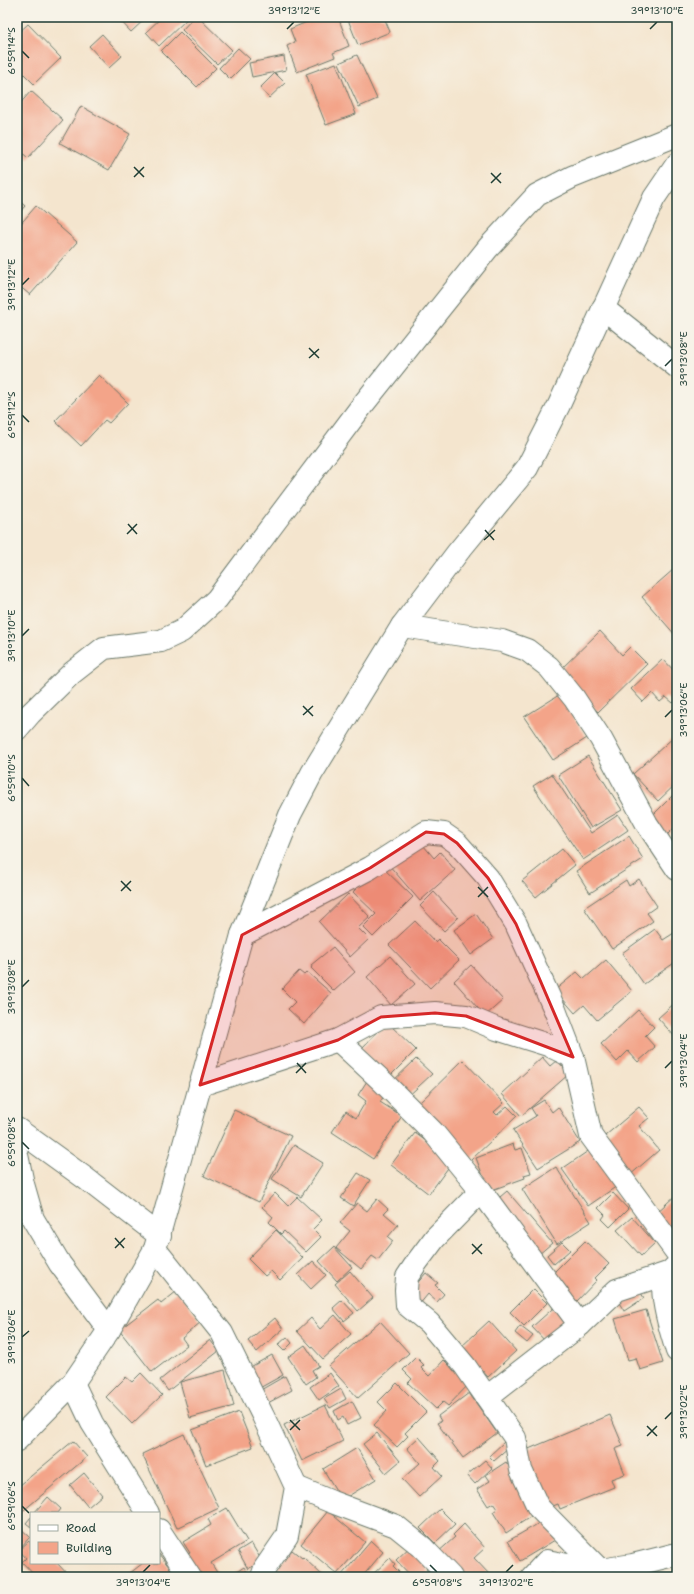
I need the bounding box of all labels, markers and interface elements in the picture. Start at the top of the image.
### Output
text: 39°13'12"E [268,4,320,17]
text: 39°13'10"E [631,4,683,17]
text: 6°59'14"S [5,27,18,75]
text: 39°13'12"E [5,259,18,311]
text: 39°13'08"E [677,331,690,387]
text: 6°59'12"S [5,391,18,439]
text: 39°13'10"E [5,610,18,662]
text: 39°13'06"E [677,683,690,737]
text: 6°59'10"S [5,754,18,802]
text: 39°13'08"E [5,959,18,1015]
text: 39°13'04"E [677,1033,690,1089]
text: 6°59'08"S [5,1116,18,1167]
text: 39°13'06"E [5,1310,18,1364]
text: 39°13'02"E [677,1385,690,1439]
text: 6°59'06"S [5,1481,18,1531]
legend [30,1512,160,1564]
text: Road [66,1520,97,1536]
text: Building [66,1540,112,1556]
text: 39°13'04"E [115,1576,171,1589]
text: 6°59'08"S [412,1576,463,1589]
text: 39°13'02"E [479,1576,533,1589]

